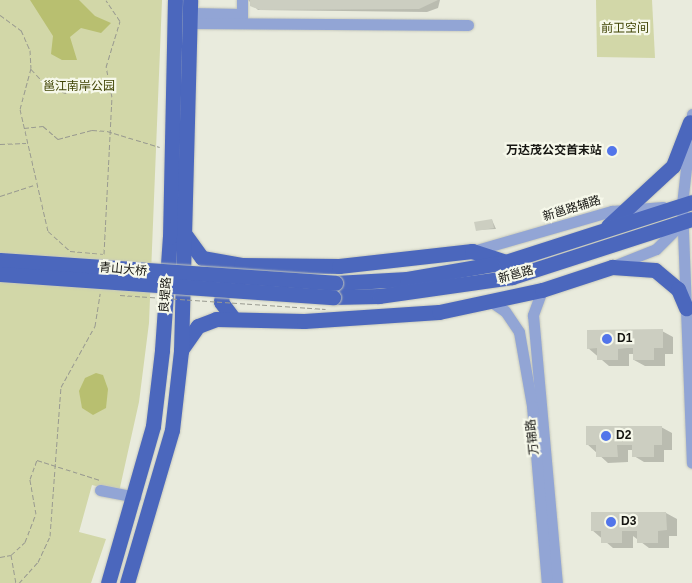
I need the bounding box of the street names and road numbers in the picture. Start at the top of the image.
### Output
street label: 新邕路辅路 [541,193,603,225]
street label: 青山大桥 [98,261,148,279]
street label: 新邕路 [497,263,535,287]
street label: 良堤路 [158,277,174,313]
street label: 万锦路 [524,418,542,456]

